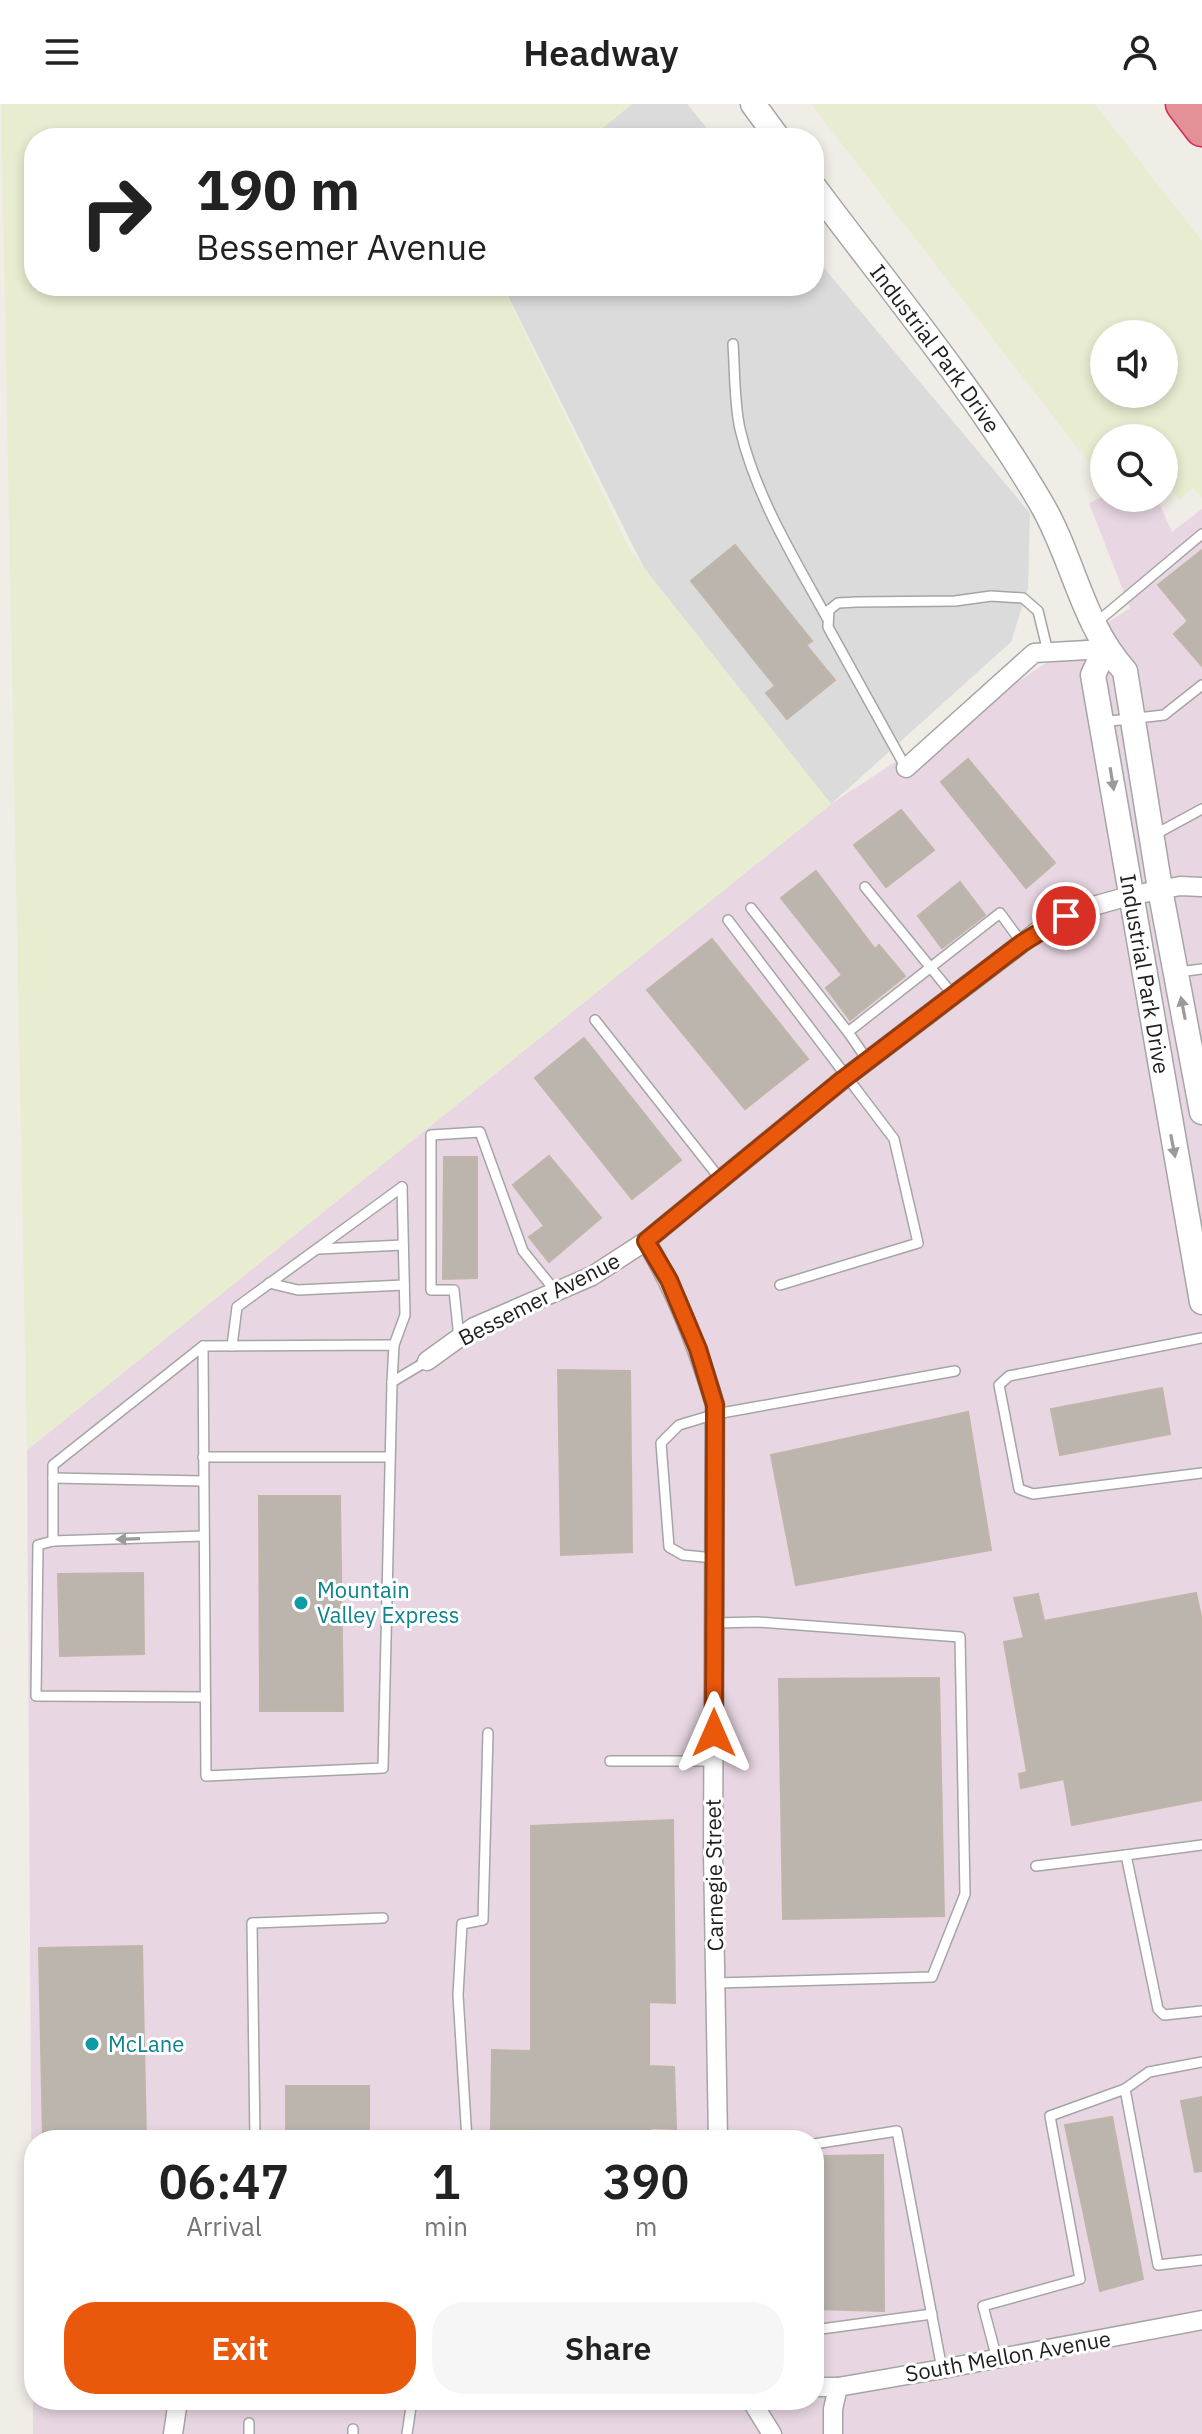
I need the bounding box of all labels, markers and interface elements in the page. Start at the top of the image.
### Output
text: Headway [523,29,679,76]
icon: menu [40,30,84,74]
icon: person [1118,30,1162,74]
text: 190 m [196,153,360,225]
icon: right [64,160,168,264]
text: Bessemer Avenue [196,223,487,270]
street label: Industrial Park Drive [864,258,1007,438]
map controls [1090,320,1178,512]
button: sound [1090,320,1178,408]
button: search [1090,424,1178,512]
one-way arrow [1106,767,1118,792]
street label: Industrial Park Drive [1114,872,1177,1076]
pin [1032,882,1100,950]
icon: arrive [1044,894,1088,938]
one-way arrow [1176,995,1188,1020]
one-way arrow [1167,1133,1179,1158]
street label: Bessemer Avenue [453,1245,625,1352]
one-way arrow [115,1532,140,1545]
place label: Mountain Valley Express [317,1575,460,1629]
marker: Mountain Valley Express [292,1594,310,1612]
position arrow [672,1691,756,1775]
street label: Carnegie Street [698,1798,729,1952]
place label: McLane [108,2029,184,2058]
marker: McLane [83,2035,101,2053]
text: 06:47 [159,2150,289,2212]
text: 1 [432,2150,460,2212]
text: 390 [603,2150,689,2212]
text: Arrival [186,2209,262,2243]
text: min [424,2209,468,2243]
text: m [635,2209,657,2243]
button: Exit [64,2302,416,2394]
button: Share [432,2302,784,2394]
street label: South Mellon Avenue [903,2323,1113,2388]

